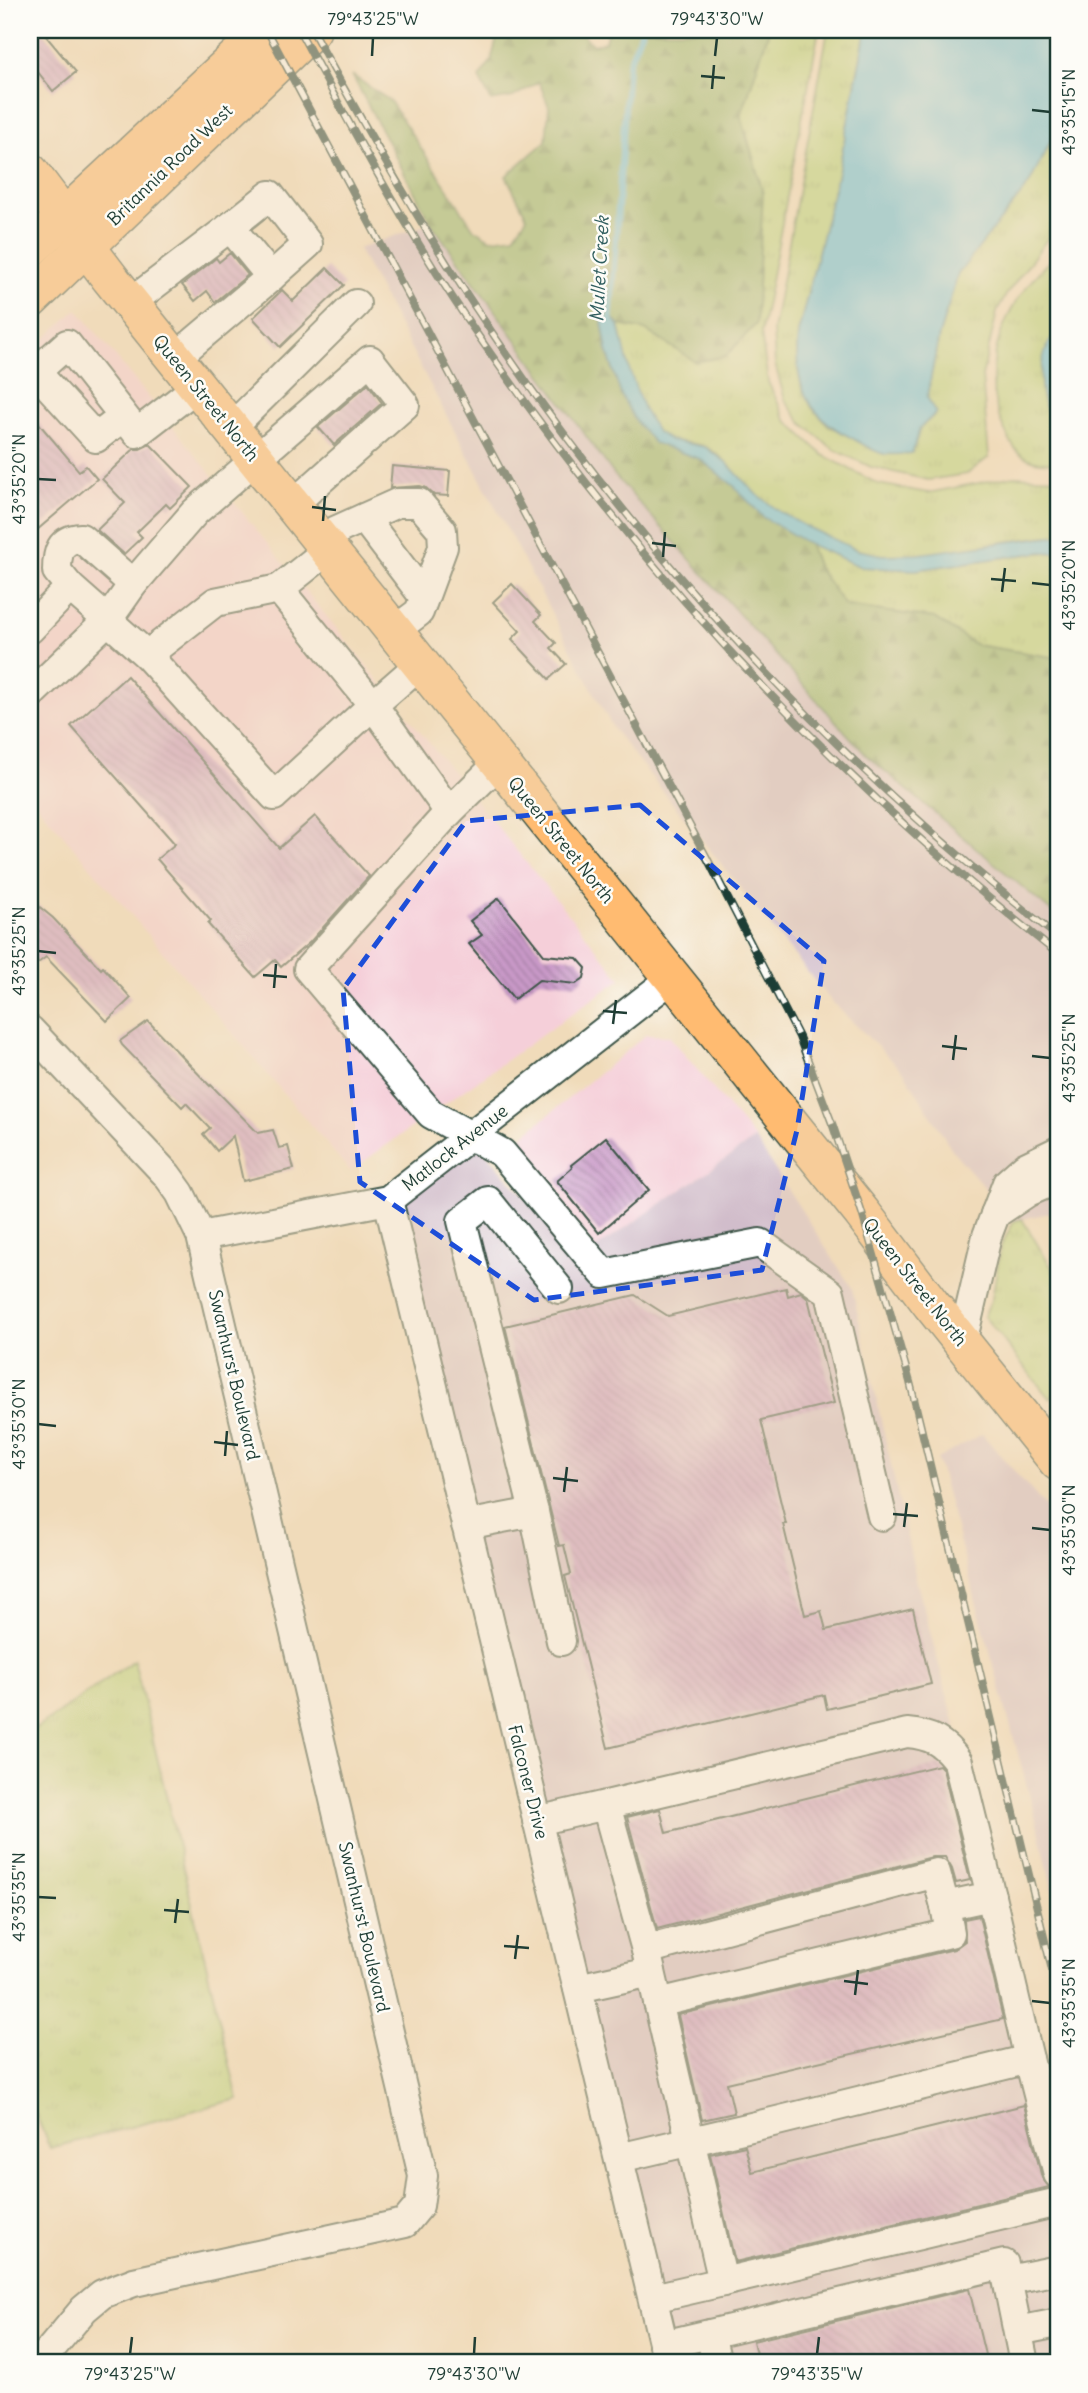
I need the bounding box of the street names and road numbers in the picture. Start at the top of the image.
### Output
street label: Britannia Road West [102,99,237,230]
street label: Queen Street North [148,330,265,466]
street label: Queen Street North [503,772,620,908]
street label: Matlock Avenue [397,1099,512,1196]
street label: Queen Street North [858,1213,973,1350]
street label: Swanhurst Boulevard [204,1287,265,1463]
street label: Falconer Drive [503,1722,554,1841]
street label: Swanhurst Boulevard [334,1839,395,2015]

